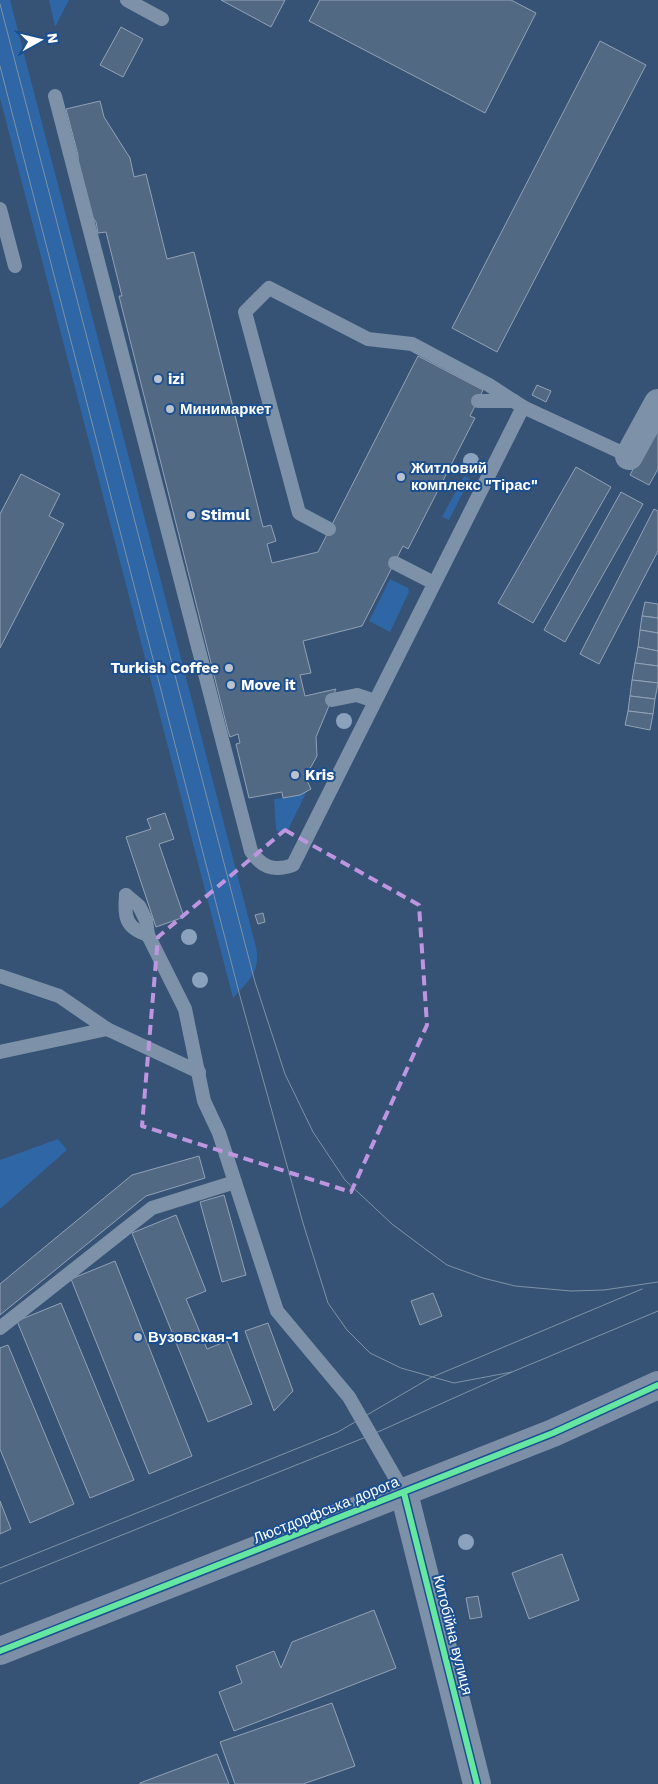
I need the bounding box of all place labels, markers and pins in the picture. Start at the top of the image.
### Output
place label: izi [168,370,184,388]
marker: izi [152,373,164,385]
place label: Минимаркет [180,400,271,418]
marker: Минимаркет [164,403,176,415]
place label: Житловий комплекс "Тірас" [410,459,538,494]
marker: Житловий комплекс "Тірас" [395,471,407,483]
place label: Stimul [201,506,250,524]
marker: Stimul [185,509,197,521]
place label: Turkish Coffee [110,659,219,677]
marker: Turkish Coffee [223,662,235,674]
place label: Move it [241,676,296,694]
marker: Move it [225,679,237,691]
place label: Kris [305,766,334,784]
marker: Kris [289,769,301,781]
place label: Вузовская-1 [148,1328,239,1346]
marker: Вузовская-1 [132,1331,144,1343]

